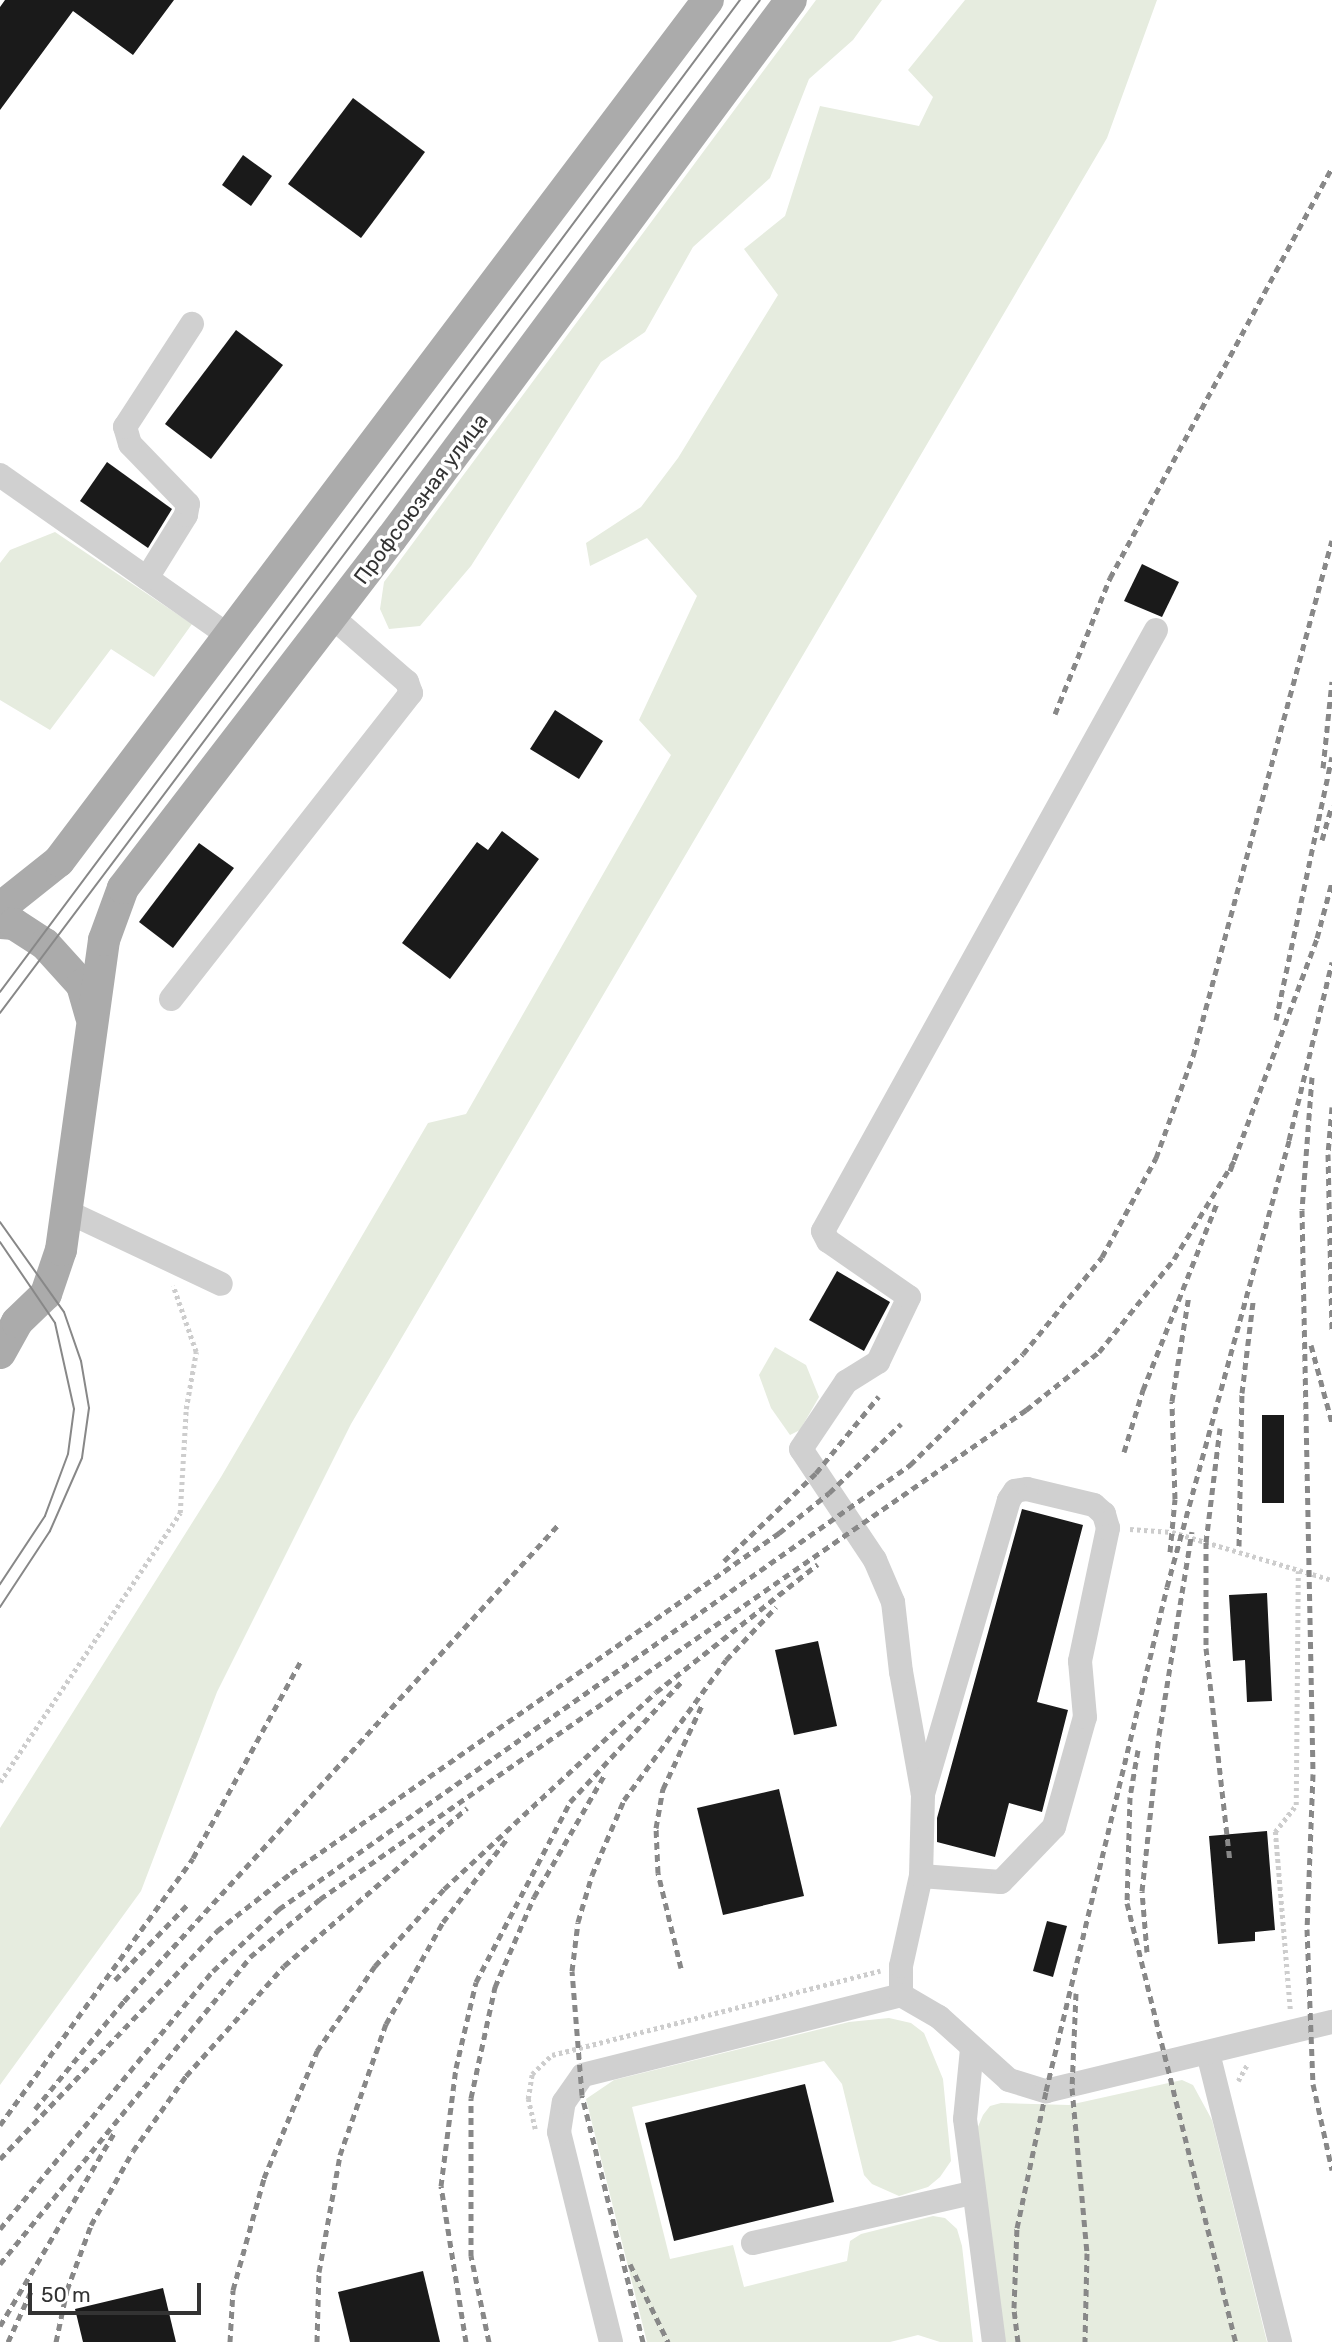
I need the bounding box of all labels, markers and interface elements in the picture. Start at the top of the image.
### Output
street label: Профсоюзная улица [349,409,493,589]
scale bar [32,2268,205,2312]
text: 50 m [41,2282,91,2307]

